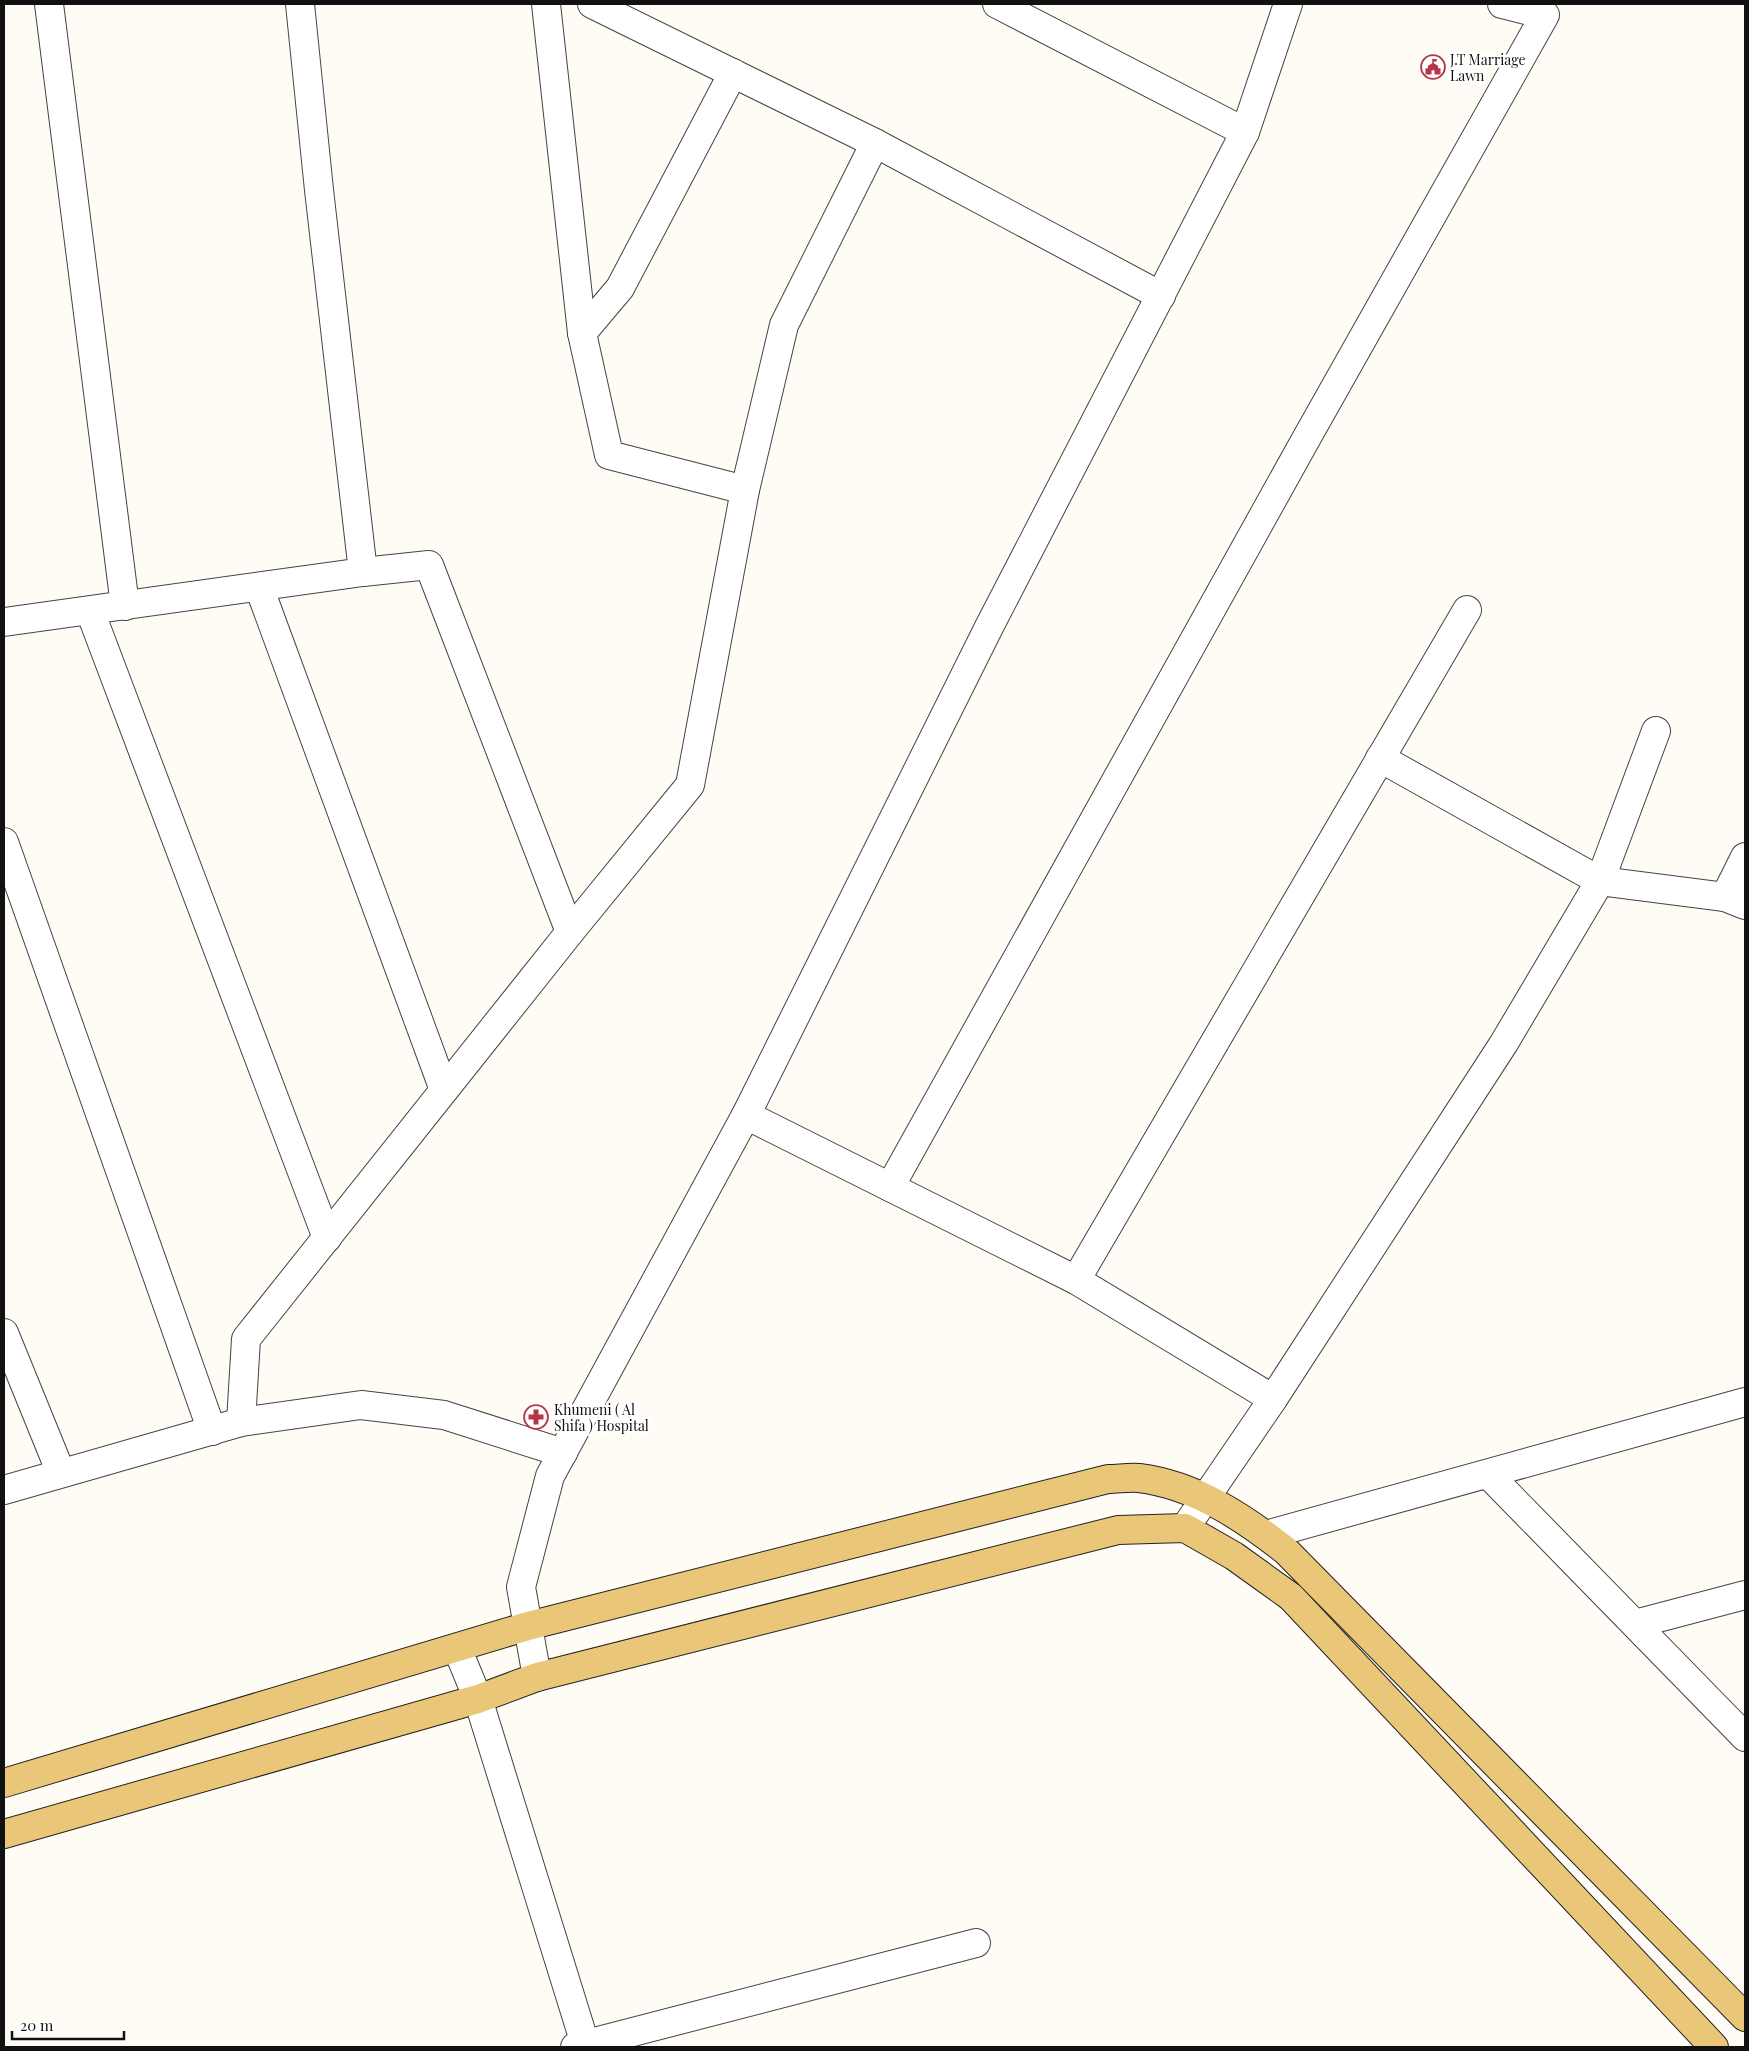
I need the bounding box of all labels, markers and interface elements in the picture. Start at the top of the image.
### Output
place label: J.T Marriage Lawn [1449,50,1526,85]
public building icon: J.T Marriage Lawn [1420,54,1446,80]
place label: Khumeni ( Al Shifa ) Hospital [554,1400,649,1435]
pharmacy icon: Khumeni ( Al Shifa ) Hospital [523,1404,549,1430]
scale bar [12,2008,125,2040]
text: 20 m [20,2015,54,2035]

